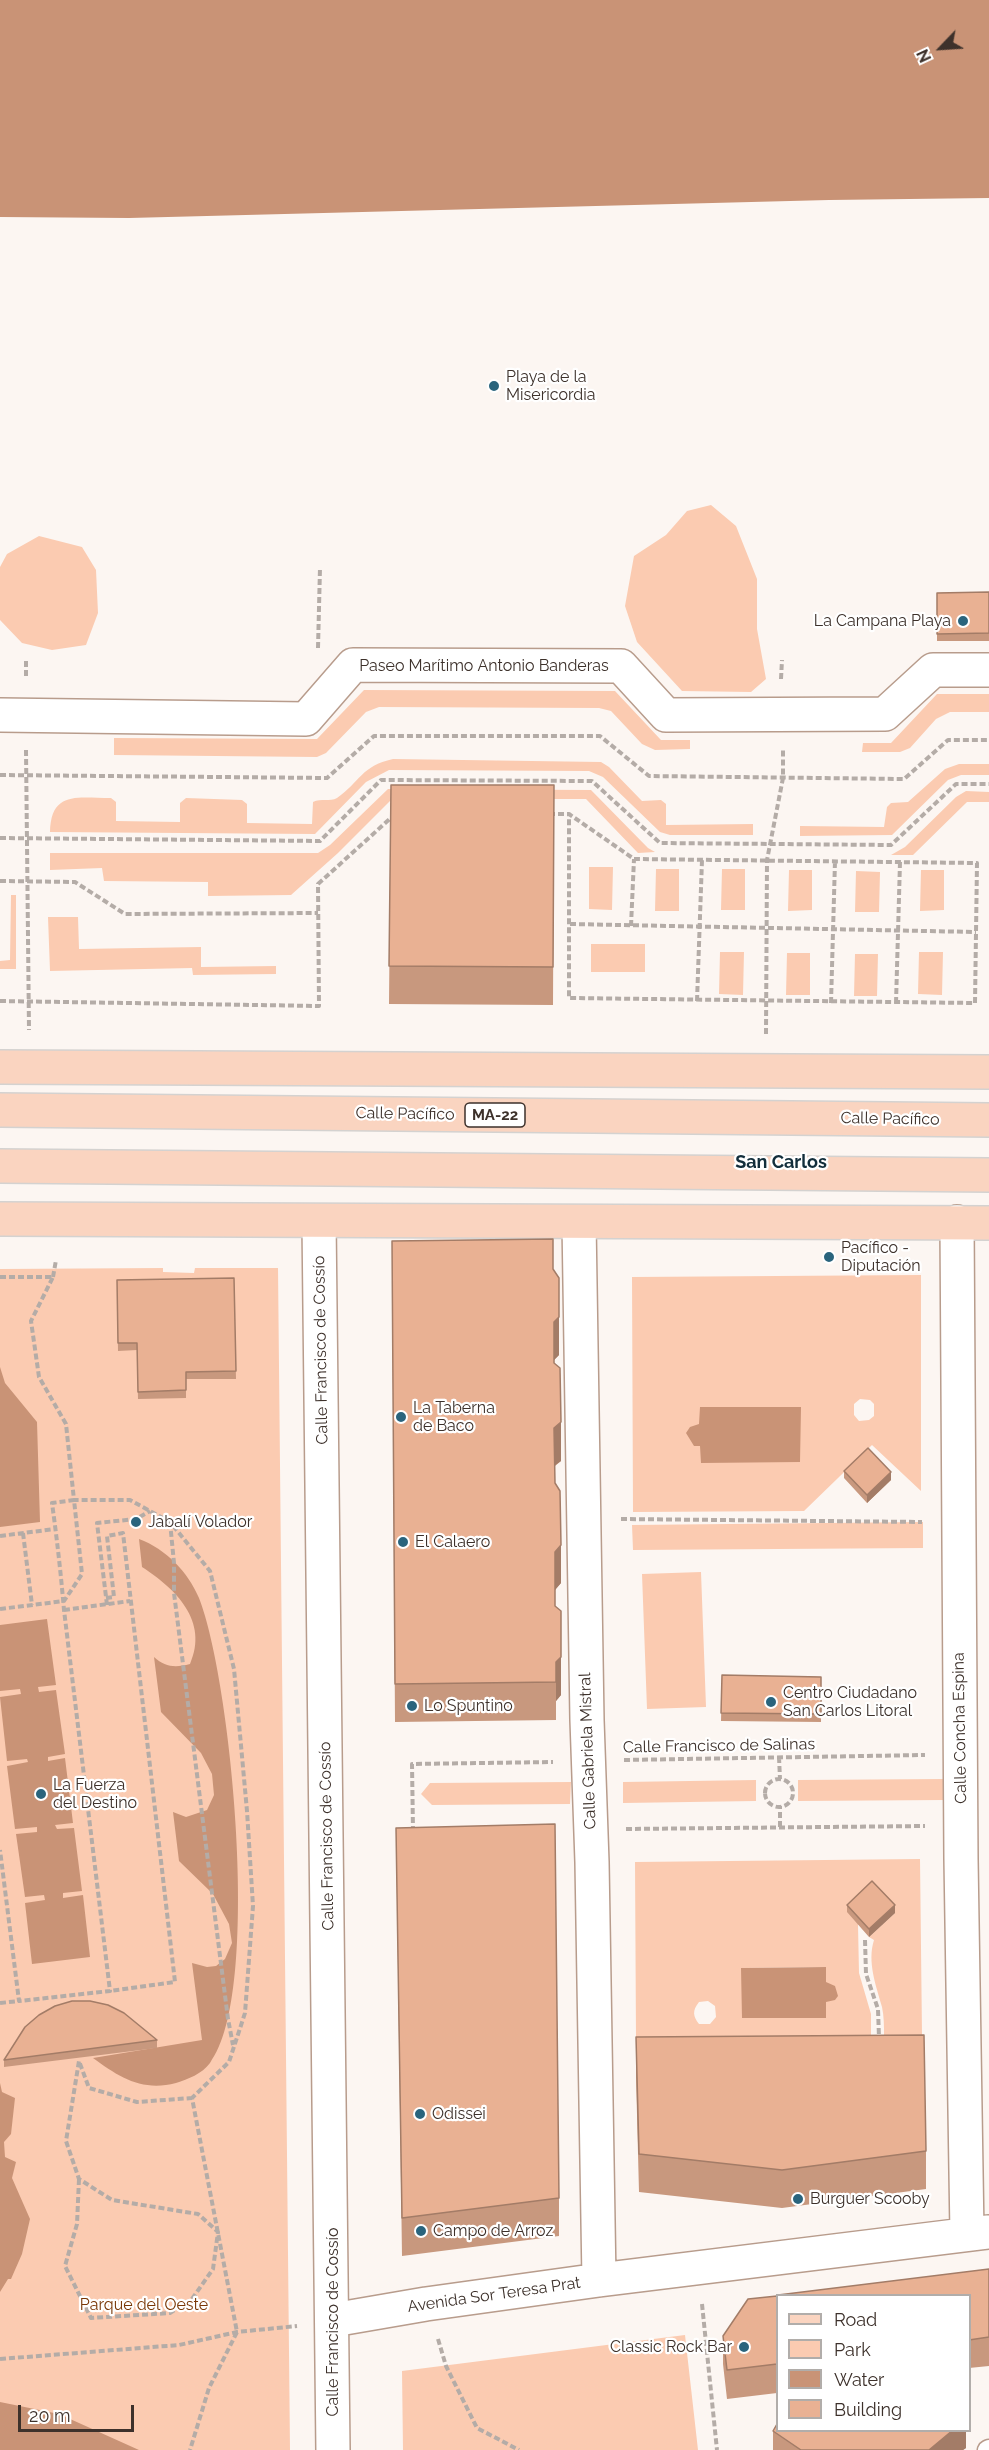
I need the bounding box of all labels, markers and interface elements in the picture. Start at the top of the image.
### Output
north arrow [911,18,971,78]
text: N [913,46,935,65]
place label: Playa de la Misericordia [506,367,596,405]
marker: Playa de la Misericordia [487,379,501,393]
place label: La Campana Playa [814,611,951,631]
marker: La Campana Playa [956,614,970,628]
street label: Paseo Marítimo Antonio Banderas [359,656,609,676]
road number: MA-22 [465,1103,525,1127]
street label: Calle Pacífico [355,1104,455,1124]
street label: Calle Pacífico [840,1109,940,1129]
district label: San Carlos [735,1152,827,1174]
place label: Pacífico - Diputación [841,1238,921,1276]
marker: Pacífico - Diputación [822,1250,836,1264]
street label: Calle Francisco de Cossío [310,1255,332,1445]
place label: La Taberna de Baco [413,1398,495,1436]
marker: La Taberna de Baco [394,1410,408,1424]
place label: Jabalí Volador [148,1512,252,1532]
marker: Jabalí Volador [129,1515,143,1529]
place label: El Calaero [415,1532,490,1552]
marker: El Calaero [396,1535,410,1549]
street label: Calle Concha Espina [949,1652,971,1804]
street label: Calle Gabriela Mistral [576,1672,600,1830]
place label: Centro Ciudadano San Carlos Litoral [783,1683,917,1721]
marker: Centro Ciudadano San Carlos Litoral [764,1695,778,1709]
place label: Lo Spuntino [424,1696,513,1716]
marker: Lo Spuntino [405,1699,419,1713]
street label: Calle Francisco de Salinas [623,1735,815,1757]
street label: Calle Francisco de Cossío [316,1741,338,1931]
place label: La Fuerza del Destino [53,1775,137,1813]
marker: La Fuerza del Destino [34,1787,48,1801]
place label: Odissei [432,2104,486,2124]
marker: Odissei [413,2107,427,2121]
place label: Burguer Scooby [810,2189,930,2209]
marker: Burguer Scooby [791,2192,805,2206]
place label: Campo de Arroz [433,2221,553,2241]
marker: Campo de Arroz [414,2224,428,2238]
street label: Calle Francisco de Cossío [323,2227,343,2417]
street label: Avenida Sor Teresa Prat [406,2273,582,2317]
legend [776,2294,971,2432]
park label: Parque del Oeste [80,2295,208,2315]
text: Road [834,2309,877,2330]
place label: Classic Rock Bar [610,2337,732,2357]
text: Park [834,2339,871,2360]
marker: Classic Rock Bar [737,2340,751,2354]
text: Water [834,2369,884,2390]
scale bar [21,2393,136,2431]
text: Building [834,2399,902,2420]
text: 20 m [29,2405,71,2426]

